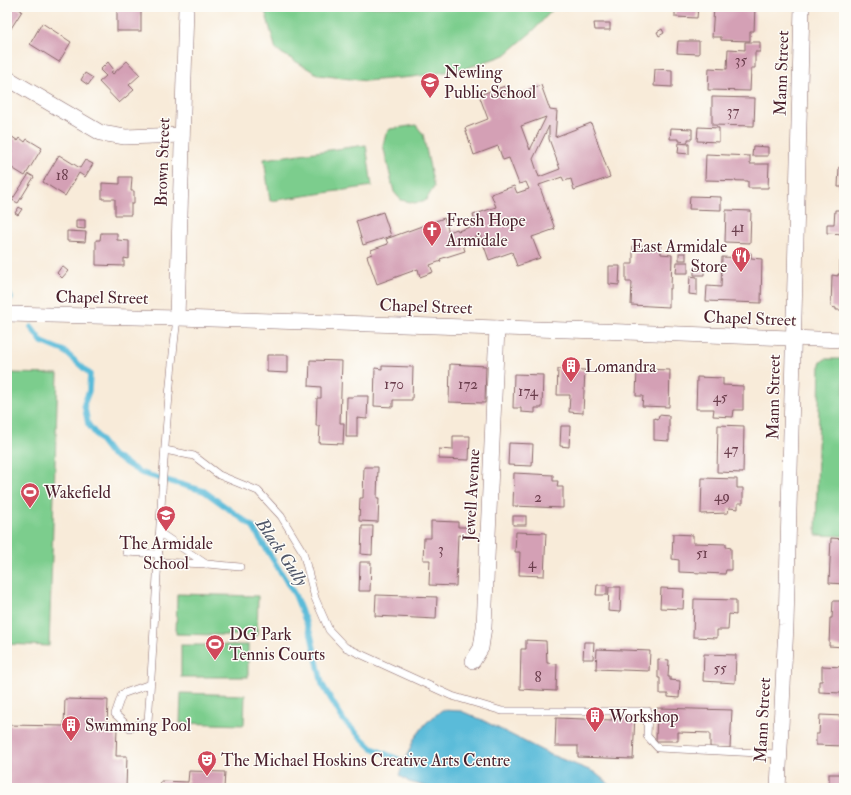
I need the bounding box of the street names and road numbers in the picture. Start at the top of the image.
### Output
street label: Mann Street [770,29,794,116]
street label: Brown Street [150,117,175,207]
street label: Chapel Street [55,286,149,310]
street label: Chapel Street [379,294,473,320]
street label: Chapel Street [703,306,797,332]
street label: Mann Street [762,354,785,440]
street label: Jewell Avenue [459,448,485,543]
street label: Mann Street [750,676,775,763]

